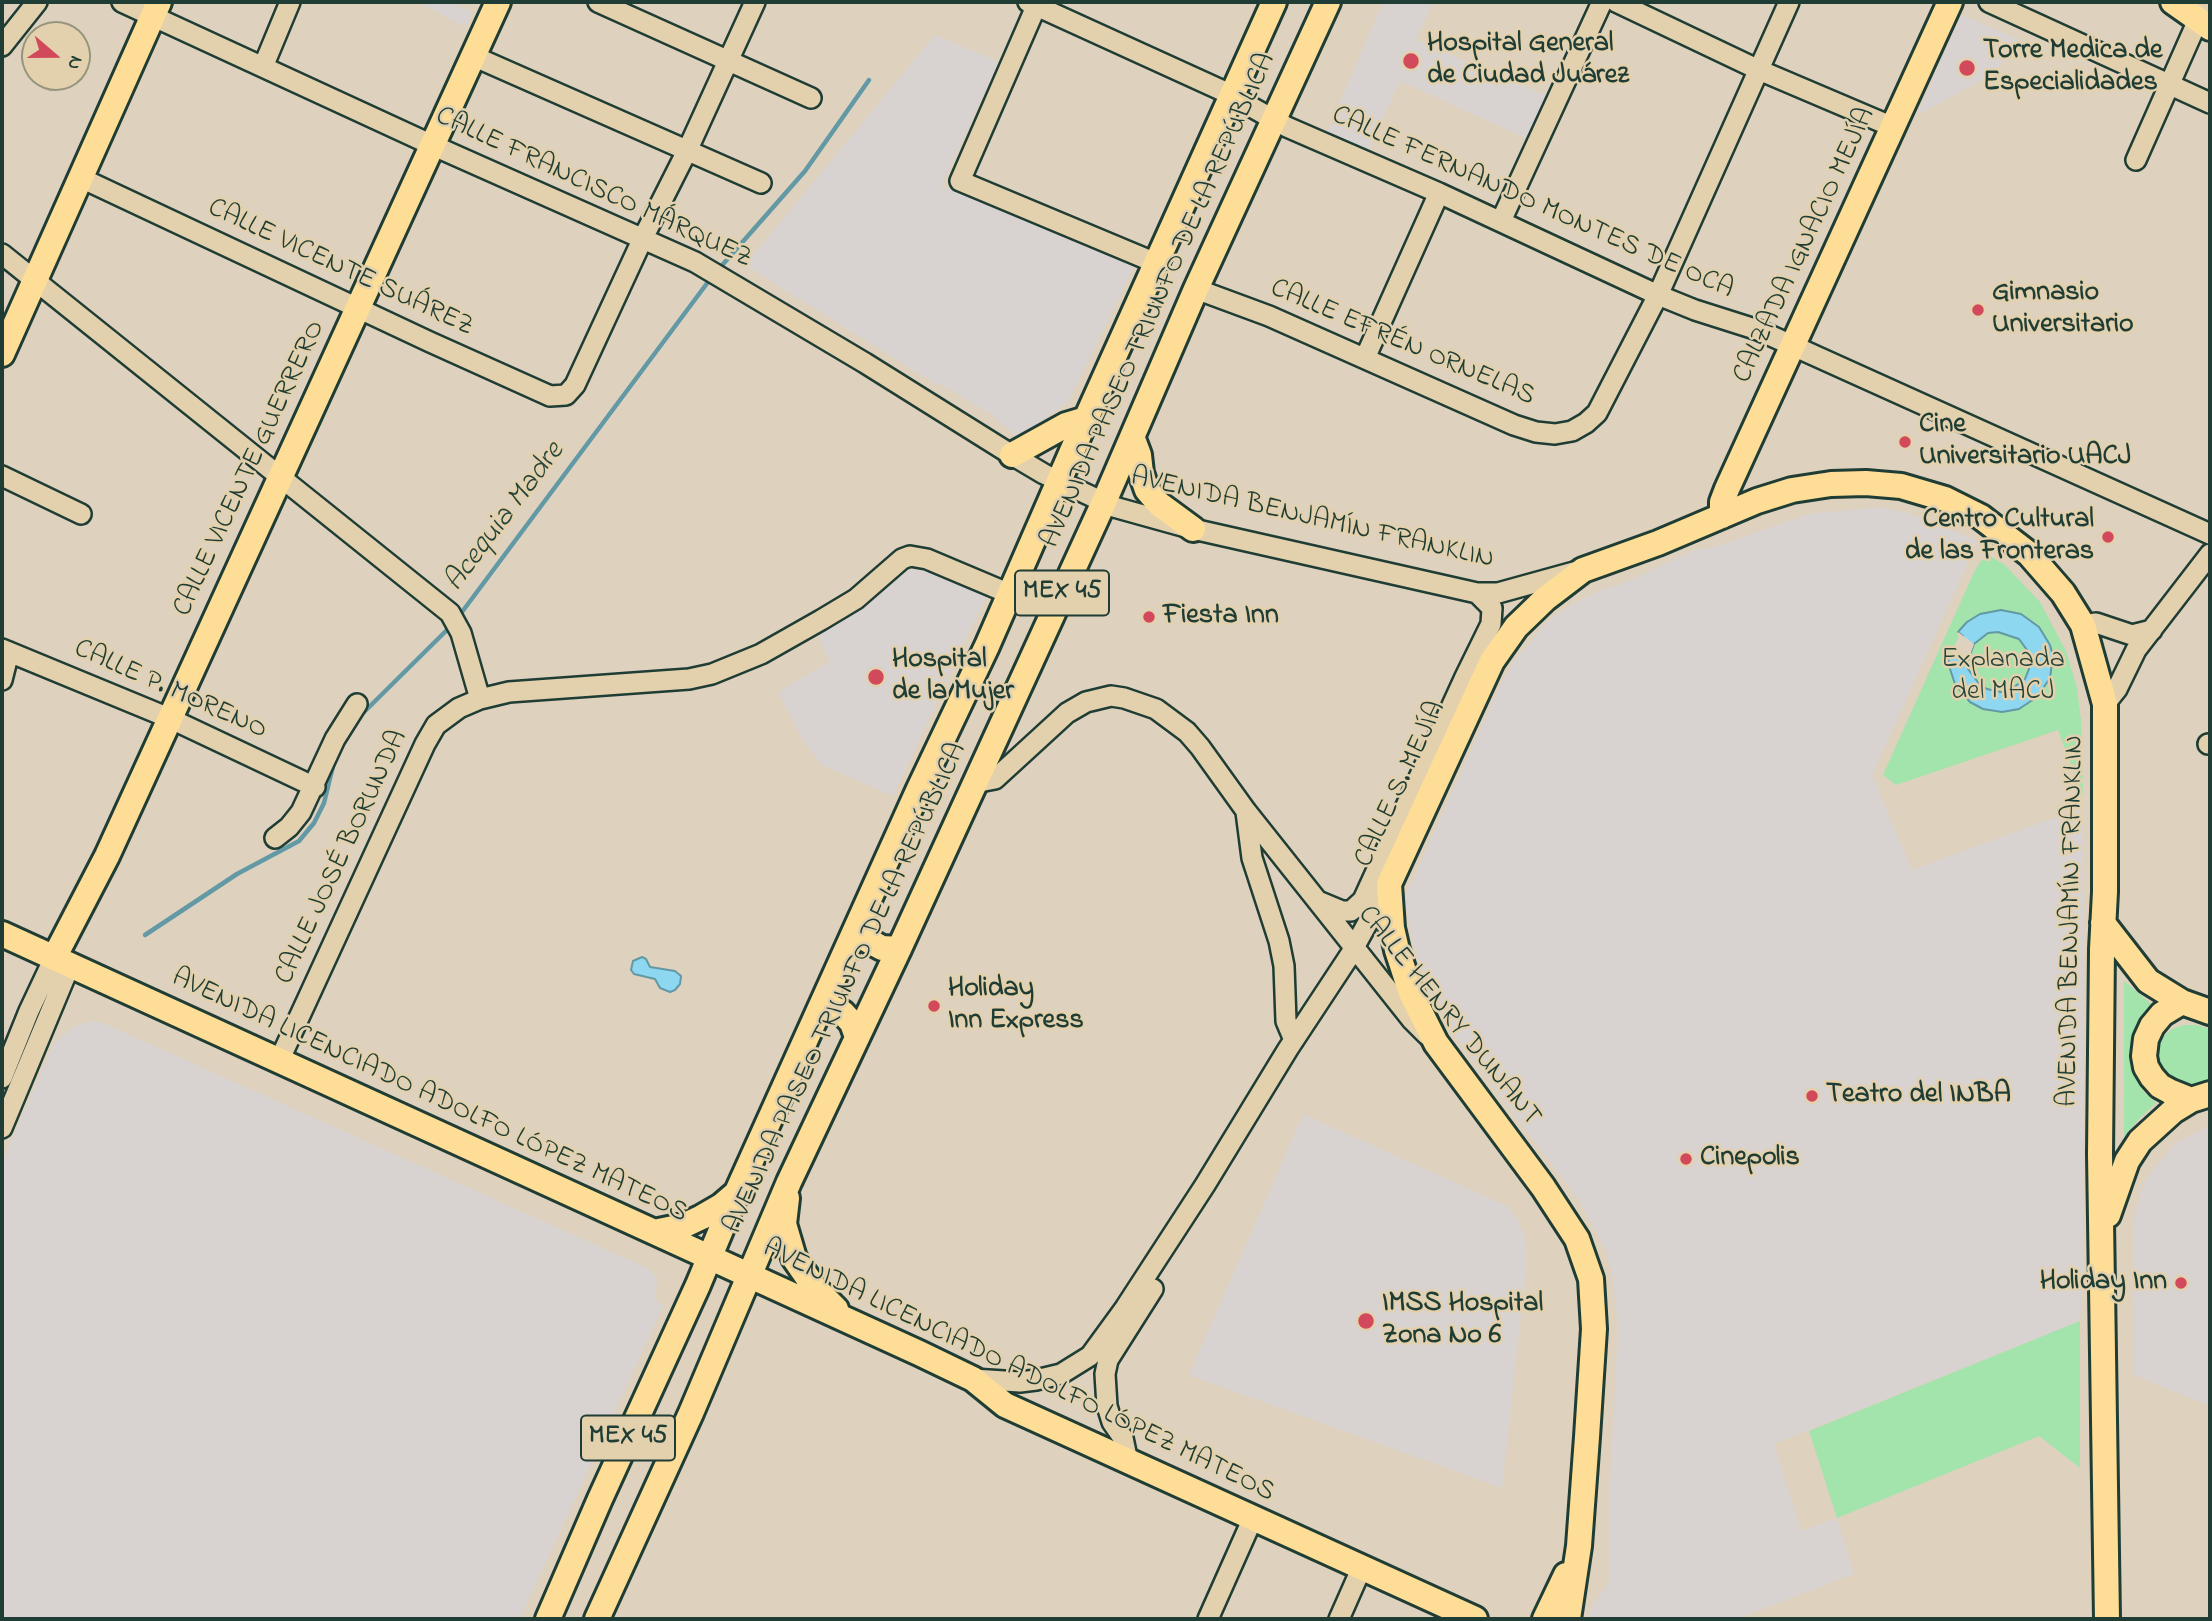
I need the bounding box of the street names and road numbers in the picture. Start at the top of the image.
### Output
street label: AVENIDA PASEO TRIUNFO DE LA REPÚBLICA [1035,48,1285,554]
street label: CALLE FERNANDO MONTES DE OCA [1326,100,1738,308]
street label: CALLE FRANCISCO MÁRQUEZ [429,101,757,277]
street label: CALZADA IGNACIO MEJÍA [1727,103,1885,389]
street label: CALLE VICENTE SUÁREZ [202,193,478,345]
street label: CALLE EFRÉN ORNELAS [1265,273,1539,415]
street label: CALLE VICENTE GUERRERO [168,316,334,622]
street label: AVENIDA BENJAMÍN FRANKLIN [1127,462,1497,578]
road number: MEX 45 [1015,570,1109,615]
street label: CALLE P. MORENO [68,633,272,749]
street label: CALLE S. MEJÍA [1349,697,1455,873]
street label: CALLE JOSÉ BORUNDA [269,725,417,991]
street label: AVENIDA BENJAMÍN FRANKLIN [2053,735,2093,1107]
street label: AVENIDA PASEO TRIUNFO DE LA REPÚBLICA [718,738,976,1240]
street label: CALLE HENRY DUNANT [1349,900,1547,1134]
street label: AVENIDA LICENCIADO ADOLFO LÓPEZ MATEOS [166,962,692,1232]
street label: AVENIDA LICENCIADO ADOLFO LÓPEZ MATEOS [756,1233,1280,1511]
road number: MEX 45 [581,1415,675,1460]

